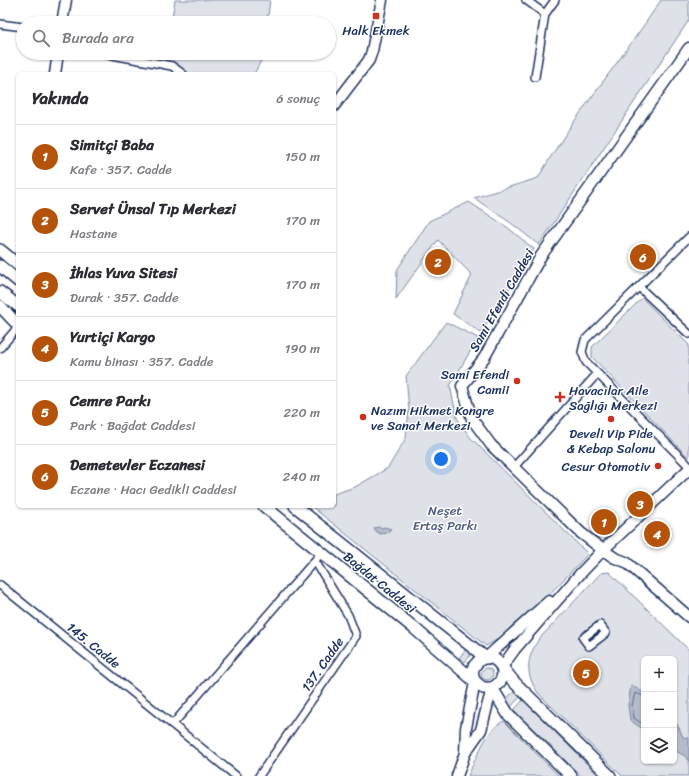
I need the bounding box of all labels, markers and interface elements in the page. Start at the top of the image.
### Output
marker: Halk Ekmek [371,11,381,21]
search box [16,16,336,60]
place label: Halk Ekmek [342,19,410,42]
text: Burada ara [62,25,134,51]
icon: search [30,27,52,49]
text: Yakında [32,83,88,113]
text: 6 sonuç [276,87,320,110]
text: Simitçi Baba [70,132,154,158]
text: 1 [42,145,48,168]
text: 150 m [285,145,320,168]
text: Kafe · 357. Cadde [70,158,172,181]
text: Servet Ünsal Tıp Merkezi [70,196,236,222]
text: 2 [41,209,49,232]
text: 170 m [285,209,320,232]
text: Hastane [70,222,117,245]
pin: 6 [630,242,656,272]
street label: Sami Efendi Caddesi [463,244,541,356]
pin: 2 [425,247,451,277]
text: İhlas Yuva Sitesi [70,260,177,286]
text: 3 [41,273,49,296]
text: 170 m [285,273,320,296]
text: Durak · 357. Cadde [70,286,179,309]
text: Yurtiçi Kargo [70,324,155,350]
text: 4 [41,337,49,360]
text: 190 m [285,337,320,360]
text: Kamu binası · 357. Cadde [70,350,214,373]
place label: Sami Efendi Camii [441,363,509,401]
marker: Sami Efendi Camii [512,376,522,386]
place label: Havacılar Aile Sağlığı Merkezi [569,379,657,417]
text: Cemre Parkı [70,388,151,414]
marker: Havacılar Aile Sağlığı Merkezi [554,391,566,403]
place label: Nazım Hikmet Kongre ve Sanat Merkezi [371,399,495,437]
text: 5 [41,401,49,424]
text: 220 m [283,401,320,424]
marker: Nazım Hikmet Kongre ve Sanat Merkezi [358,412,368,422]
text: Park · Bağdat Caddesi [70,414,195,437]
marker: Develi Vip Pide & Kebap Salonu [606,414,616,424]
place label: Develi Vip Pide & Kebap Salonu [566,422,656,460]
your location [431,449,451,469]
text: Demetevler Eczanesi [70,452,205,478]
place label: Cesur Otomotiv [562,455,651,478]
marker: Cesur Otomotiv [653,461,663,471]
text: 6 [41,465,49,488]
text: 240 m [283,465,320,488]
text: Eczane · Hacı Gedikli Caddesi [70,478,236,501]
pin: 3 [627,489,653,519]
park label: Neşet Ertaş Parkı [413,499,478,537]
pin: 1 [591,507,617,537]
pin: 4 [644,519,670,549]
street label: Bağdat Caddesi [338,546,422,619]
street label: 145. Cadde [62,616,126,675]
street label: 137. Cadde [295,632,350,696]
map controls [641,656,677,764]
button: + [641,656,677,692]
pin: 5 [573,658,599,688]
button: − [641,692,677,728]
button: layers [641,728,677,764]

